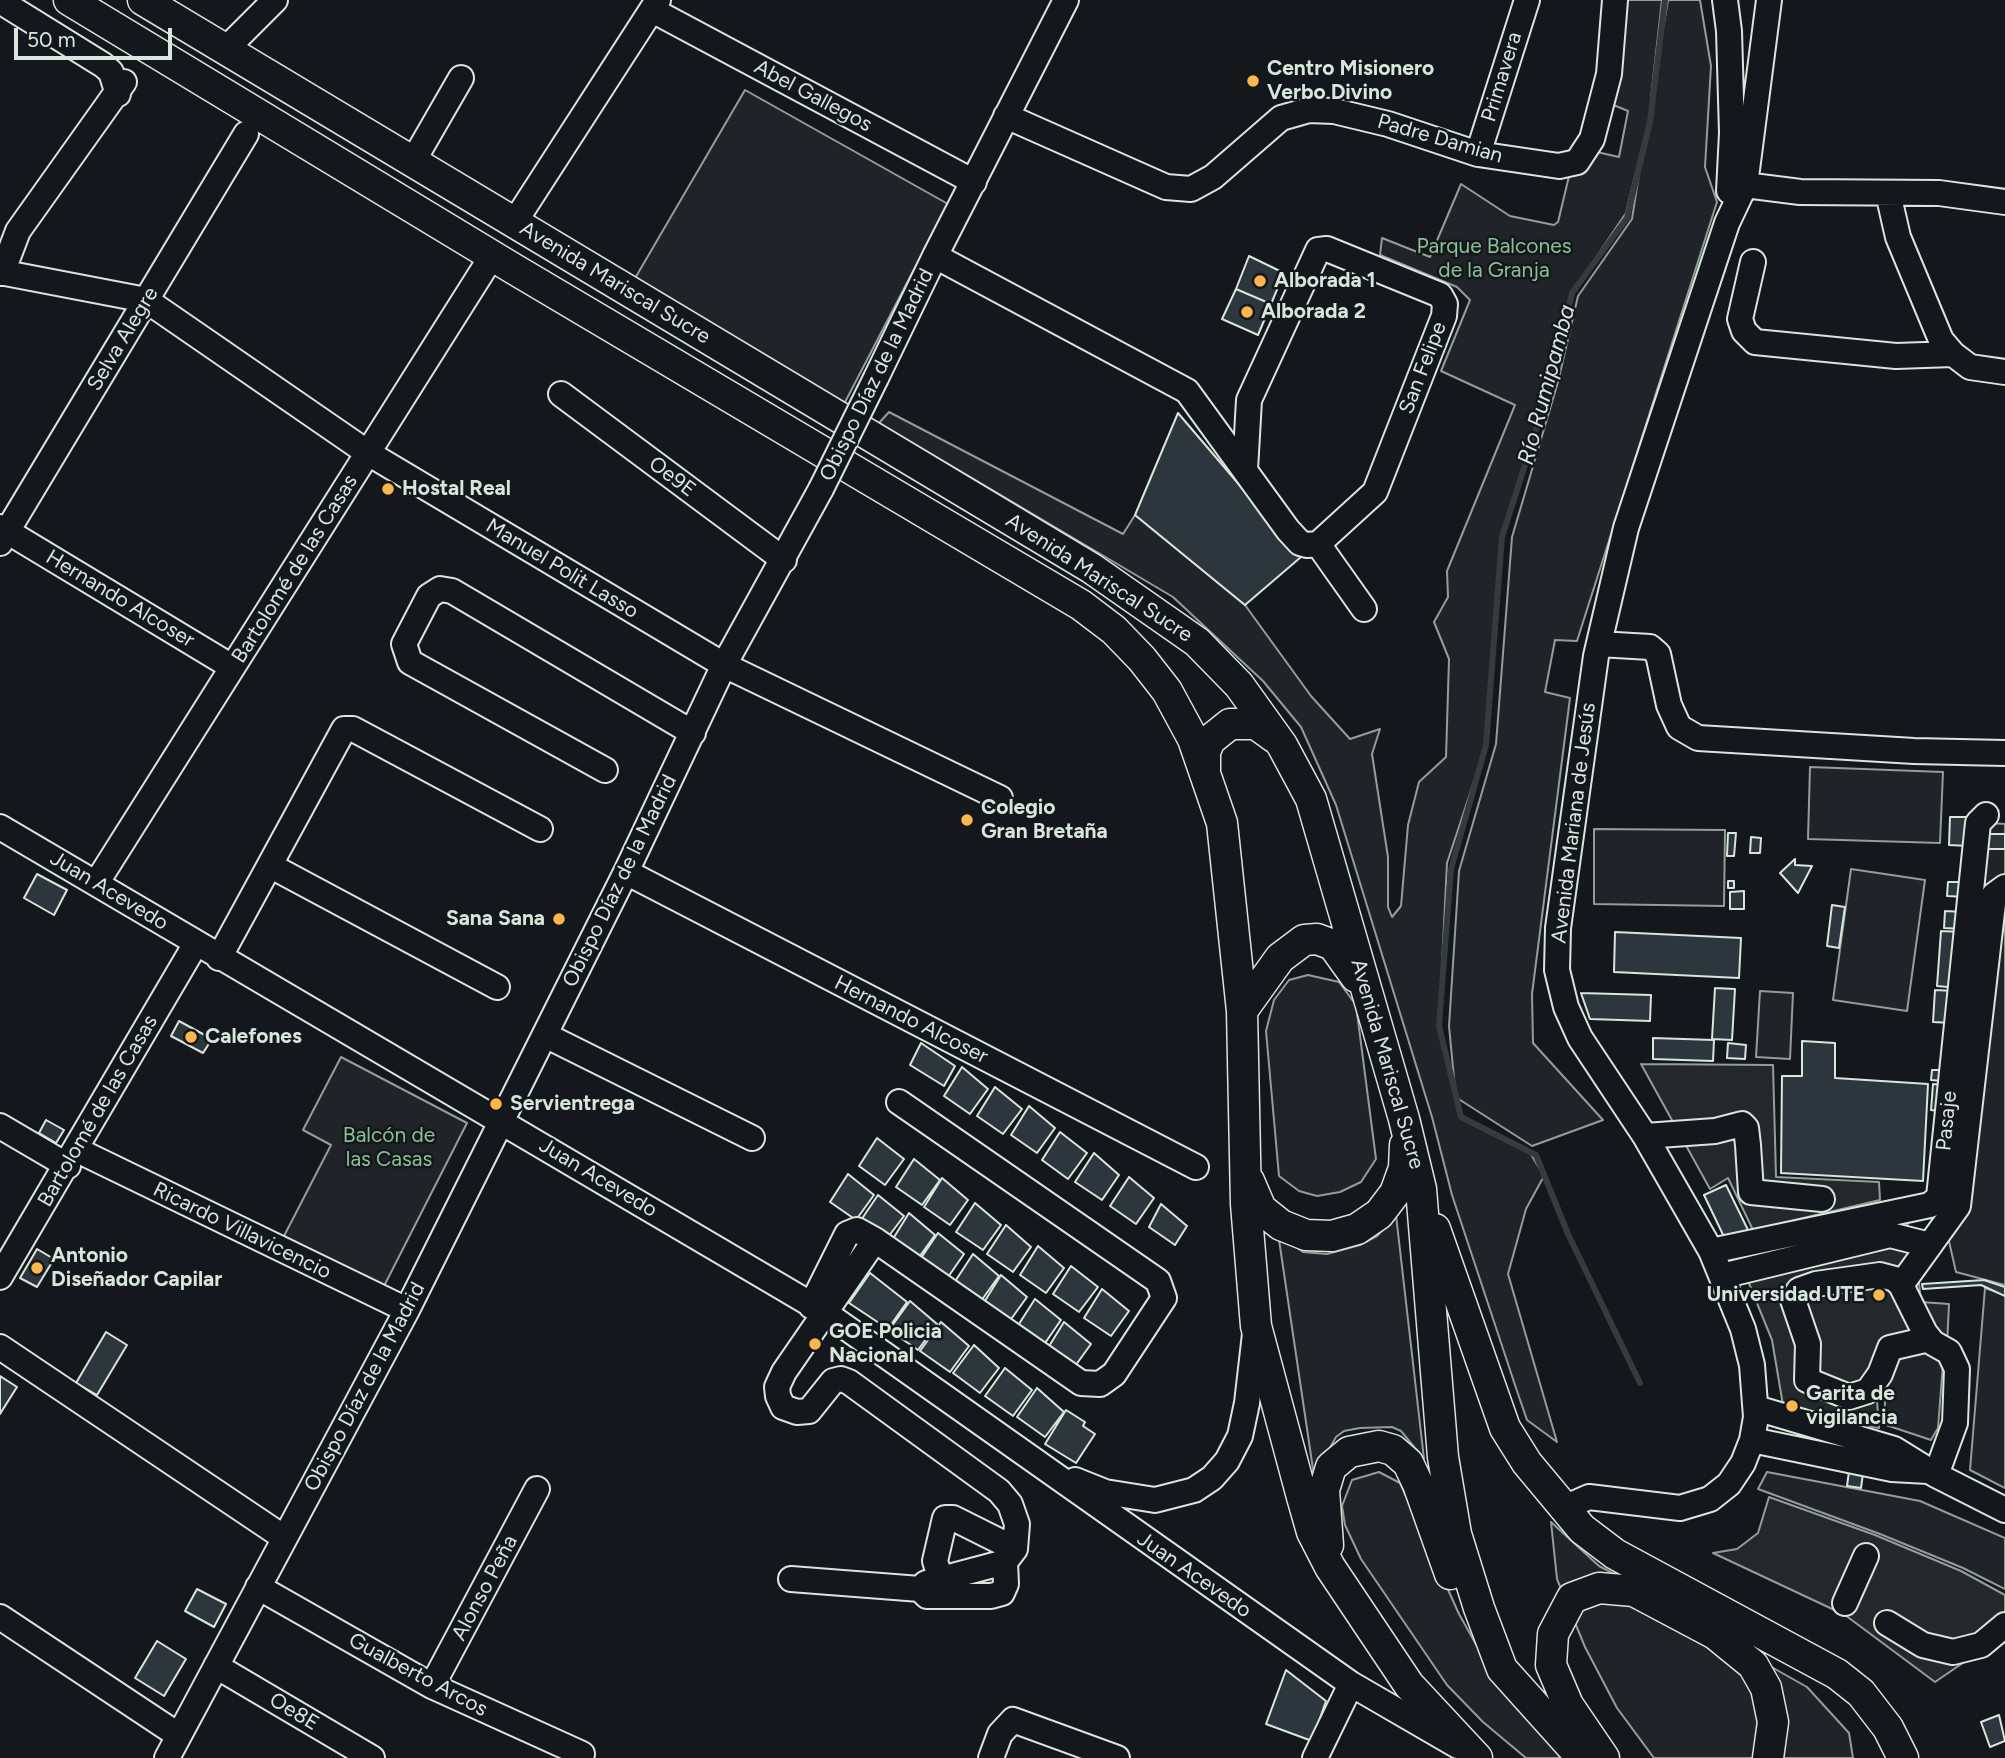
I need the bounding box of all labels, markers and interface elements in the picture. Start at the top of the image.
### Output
scale bar [18,14,175,58]
text: 50 m [27,27,76,52]
street label: Primavera [1476,29,1528,125]
street label: Abel Gallegos [750,54,876,138]
place label: Centro Misionero Verbo Divino [1267,56,1434,106]
marker: Centro Misionero Verbo Divino [1245,73,1261,89]
street label: Padre Damian [1375,109,1505,169]
street label: Avenida Mariscal Sucre [515,216,715,350]
park label: Parque Balcones de la Granja [1417,234,1571,284]
street label: Obispo Díaz de la Madrid [815,265,939,485]
place label: Alborada 1 [1274,268,1376,294]
marker: Alborada 1 [1252,273,1268,289]
street label: Selva Alegre [82,282,164,396]
place label: Alborada 2 [1261,299,1366,325]
water label: Río Rumipamba [1512,302,1582,468]
marker: Alborada 2 [1239,304,1255,320]
street label: San Felipe [1394,318,1452,418]
street label: Oe9E [644,451,700,503]
street label: Bartolomé de las Casas [227,470,363,668]
place label: Hostal Real [402,476,511,502]
marker: Hostal Real [380,481,396,497]
street label: Avenida Mariscal Sucre [1001,508,1197,648]
street label: Manuel Polit Lasso [481,514,643,624]
street label: Hernando Alcoser [41,545,199,653]
street label: Avenida Mariana de Jesús [1547,701,1601,945]
street label: Obispo Díaz de la Madrid [558,771,682,991]
place label: Colegio Gran Bretaña [981,795,1108,845]
marker: Colegio Gran Bretaña [959,812,975,828]
street label: Juan Acevedo [45,846,173,936]
place label: Sana Sana [446,906,545,932]
marker: Sana Sana [551,911,567,927]
street label: Avenida Mariscal Sucre [1345,956,1429,1172]
street label: Hernando Alcoser [830,970,992,1070]
street label: Bartolomé de las Casas [33,1011,163,1211]
place label: Calefones [205,1024,302,1050]
marker: Calefones [183,1029,199,1045]
street label: Pasaje [1931,1090,1963,1152]
place label: Servientrega [510,1091,635,1117]
marker: Servientrega [488,1096,504,1112]
park label: Balcón de las Casas [343,1123,435,1173]
street label: Juan Acevedo [534,1133,662,1223]
street label: Ricardo Villavicencio [149,1177,335,1285]
place label: Antonio Diseñador Capilar [51,1243,222,1293]
marker: Antonio Diseñador Capilar [29,1260,45,1276]
street label: Obispo Díaz de la Madrid [299,1278,431,1496]
place label: Universidad UTE [1706,1282,1865,1308]
marker: Universidad UTE [1871,1287,1887,1303]
place label: GOE Policia Nacional [829,1319,942,1369]
marker: GOE Policia Nacional [807,1336,823,1352]
place label: Garita de vigilancia [1806,1381,1898,1431]
marker: Garita de vigilancia [1784,1398,1800,1414]
street label: Juan Acevedo [1132,1526,1256,1624]
street label: Alonso Peña [447,1531,523,1645]
street label: Gualberto Arcos [344,1628,492,1722]
street label: Oe8E [265,1688,323,1736]

